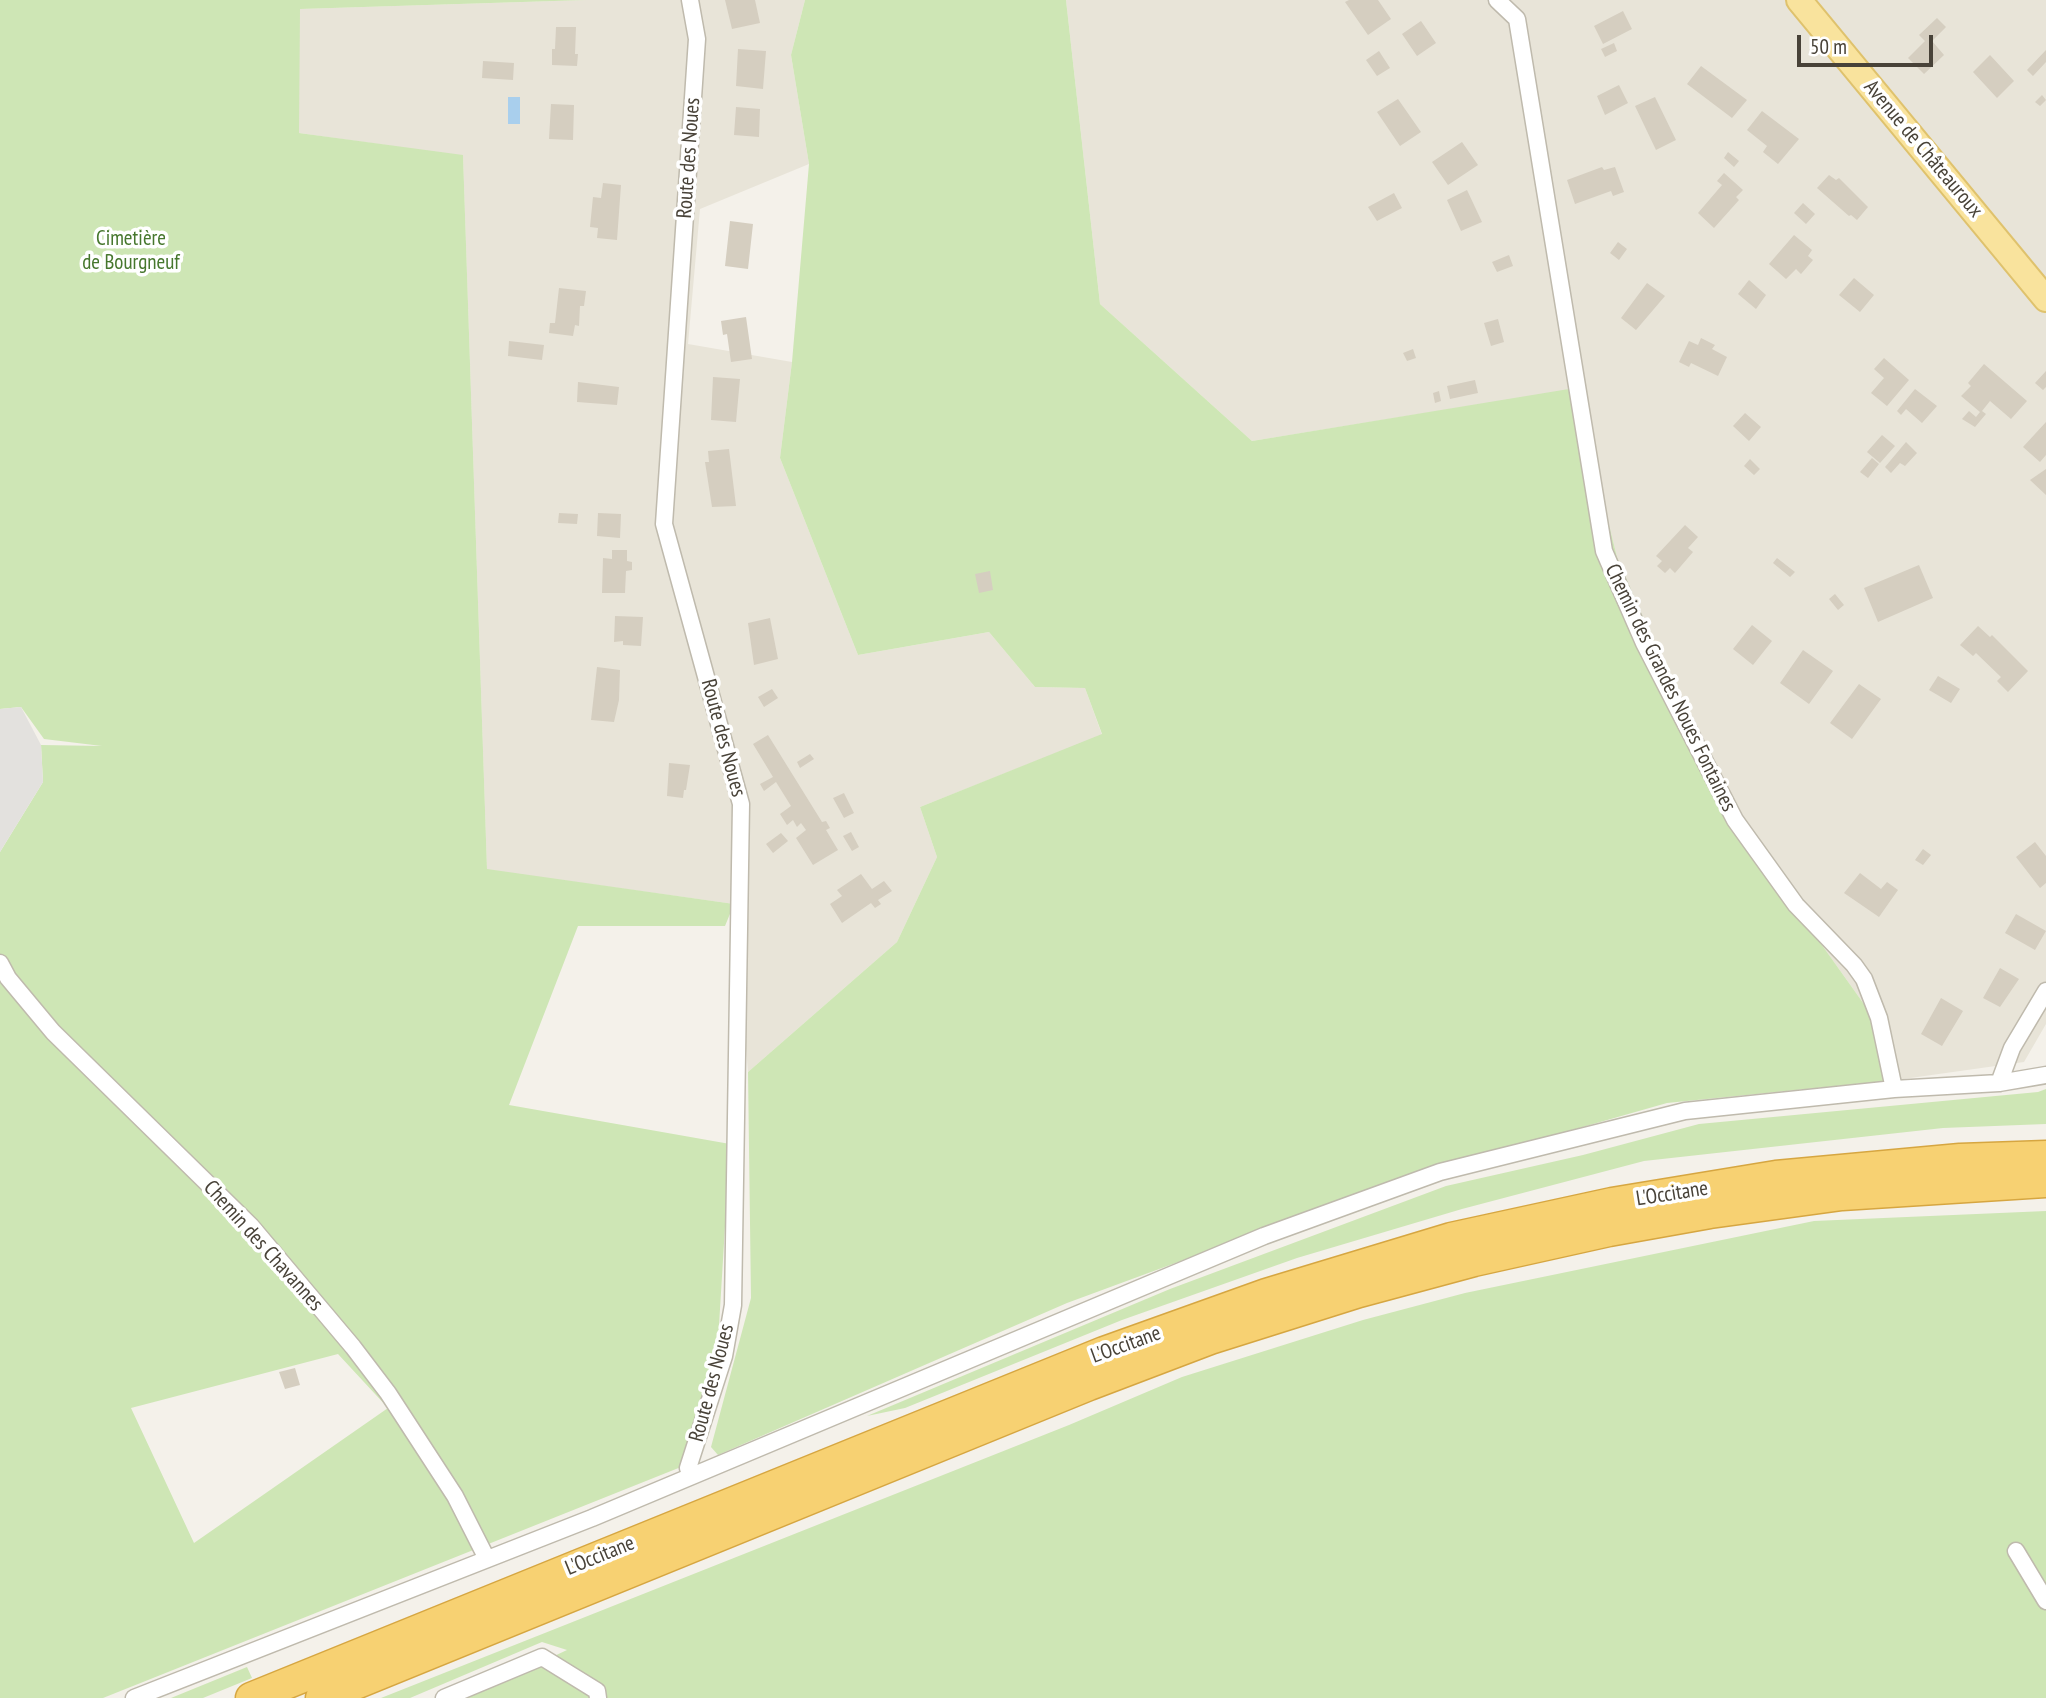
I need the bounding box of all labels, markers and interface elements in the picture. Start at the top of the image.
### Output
scale bar [1801,21,1938,65]
text: 50 m [1810,33,1847,60]
street label: Avenue de Châteauroux [1858,75,1988,223]
street label: Route des Noues [672,97,706,219]
park label: Cimetière de Bourgneuf [82,226,180,276]
street label: Chemin des Grandes Noues Fontaines [1599,560,1741,816]
street label: Route des Noues [695,676,751,800]
street label: Chemin des Chavannes [198,1176,328,1316]
street label: L'Occitane [1634,1176,1710,1212]
street label: Route des Noues [684,1321,740,1445]
street label: L'Occitane [1088,1321,1164,1369]
street label: L'Occitane [562,1531,638,1581]

